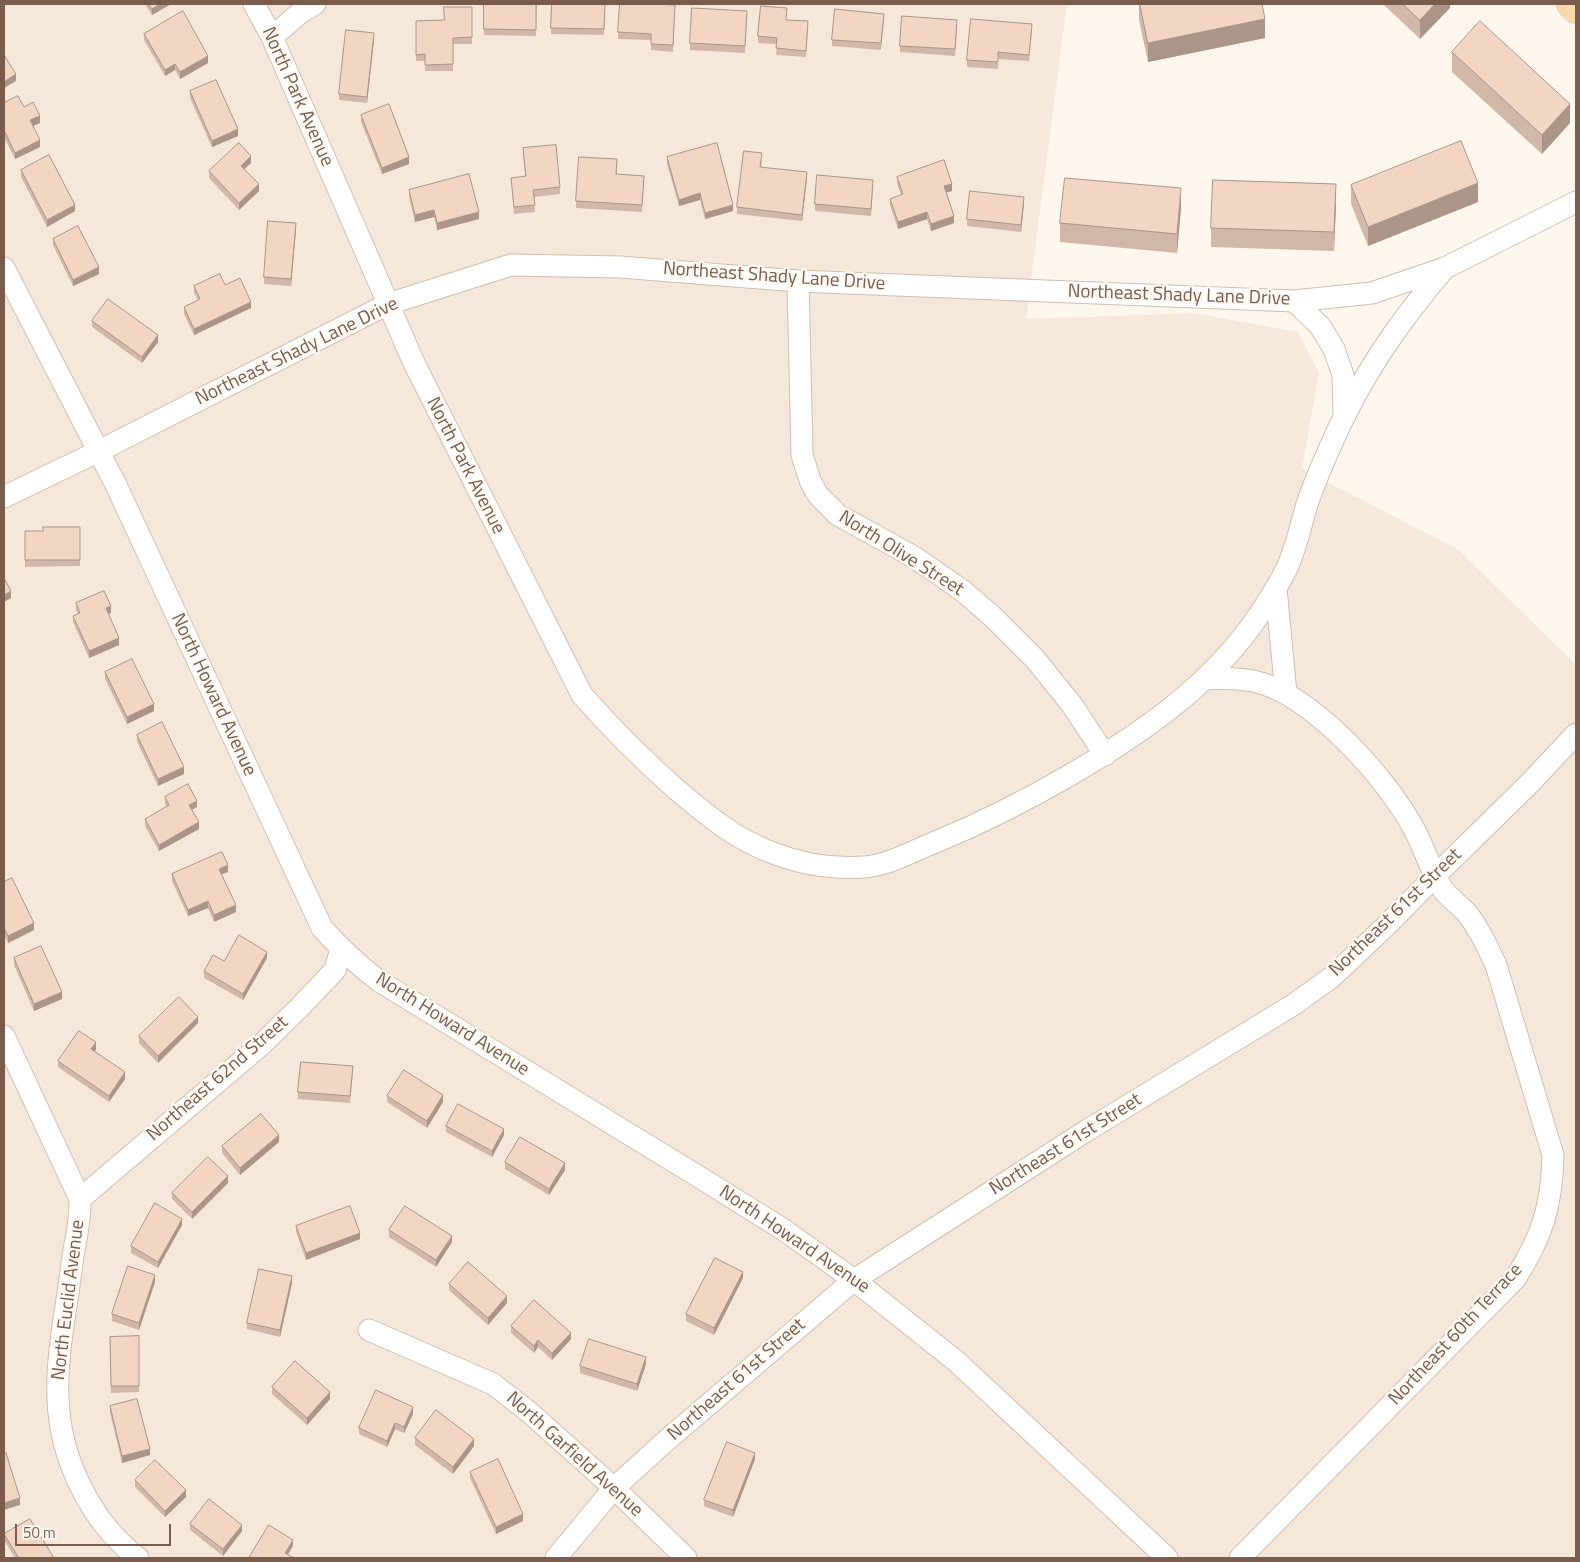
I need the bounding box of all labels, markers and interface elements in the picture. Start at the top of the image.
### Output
street label: North Park Avenue [256,24,338,170]
street label: Northeast Shady Lane Drive [662,258,886,296]
street label: Northeast Shady Lane Drive [1067,281,1291,311]
street label: Northeast Shady Lane Drive [192,293,402,411]
street label: North Park Avenue [421,394,509,538]
street label: North Olive Street [834,506,968,602]
street label: North Howard Avenue [165,610,261,780]
street label: Northeast 61st Street [1325,844,1467,982]
street label: North Howard Avenue [371,968,533,1082]
street label: Northeast 62nd Street [143,1011,293,1147]
street label: Northeast 61st Street [986,1089,1146,1201]
street label: North Howard Avenue [714,1181,874,1299]
street label: North Euclid Avenue [48,1219,90,1381]
street label: Northeast 60th Terrace [1384,1259,1528,1411]
street label: Northeast 61st Street [663,1314,811,1446]
street label: North Garfield Avenue [501,1388,647,1522]
scale bar [18,1514,174,1546]
text: 50 m [23,1521,56,1544]

